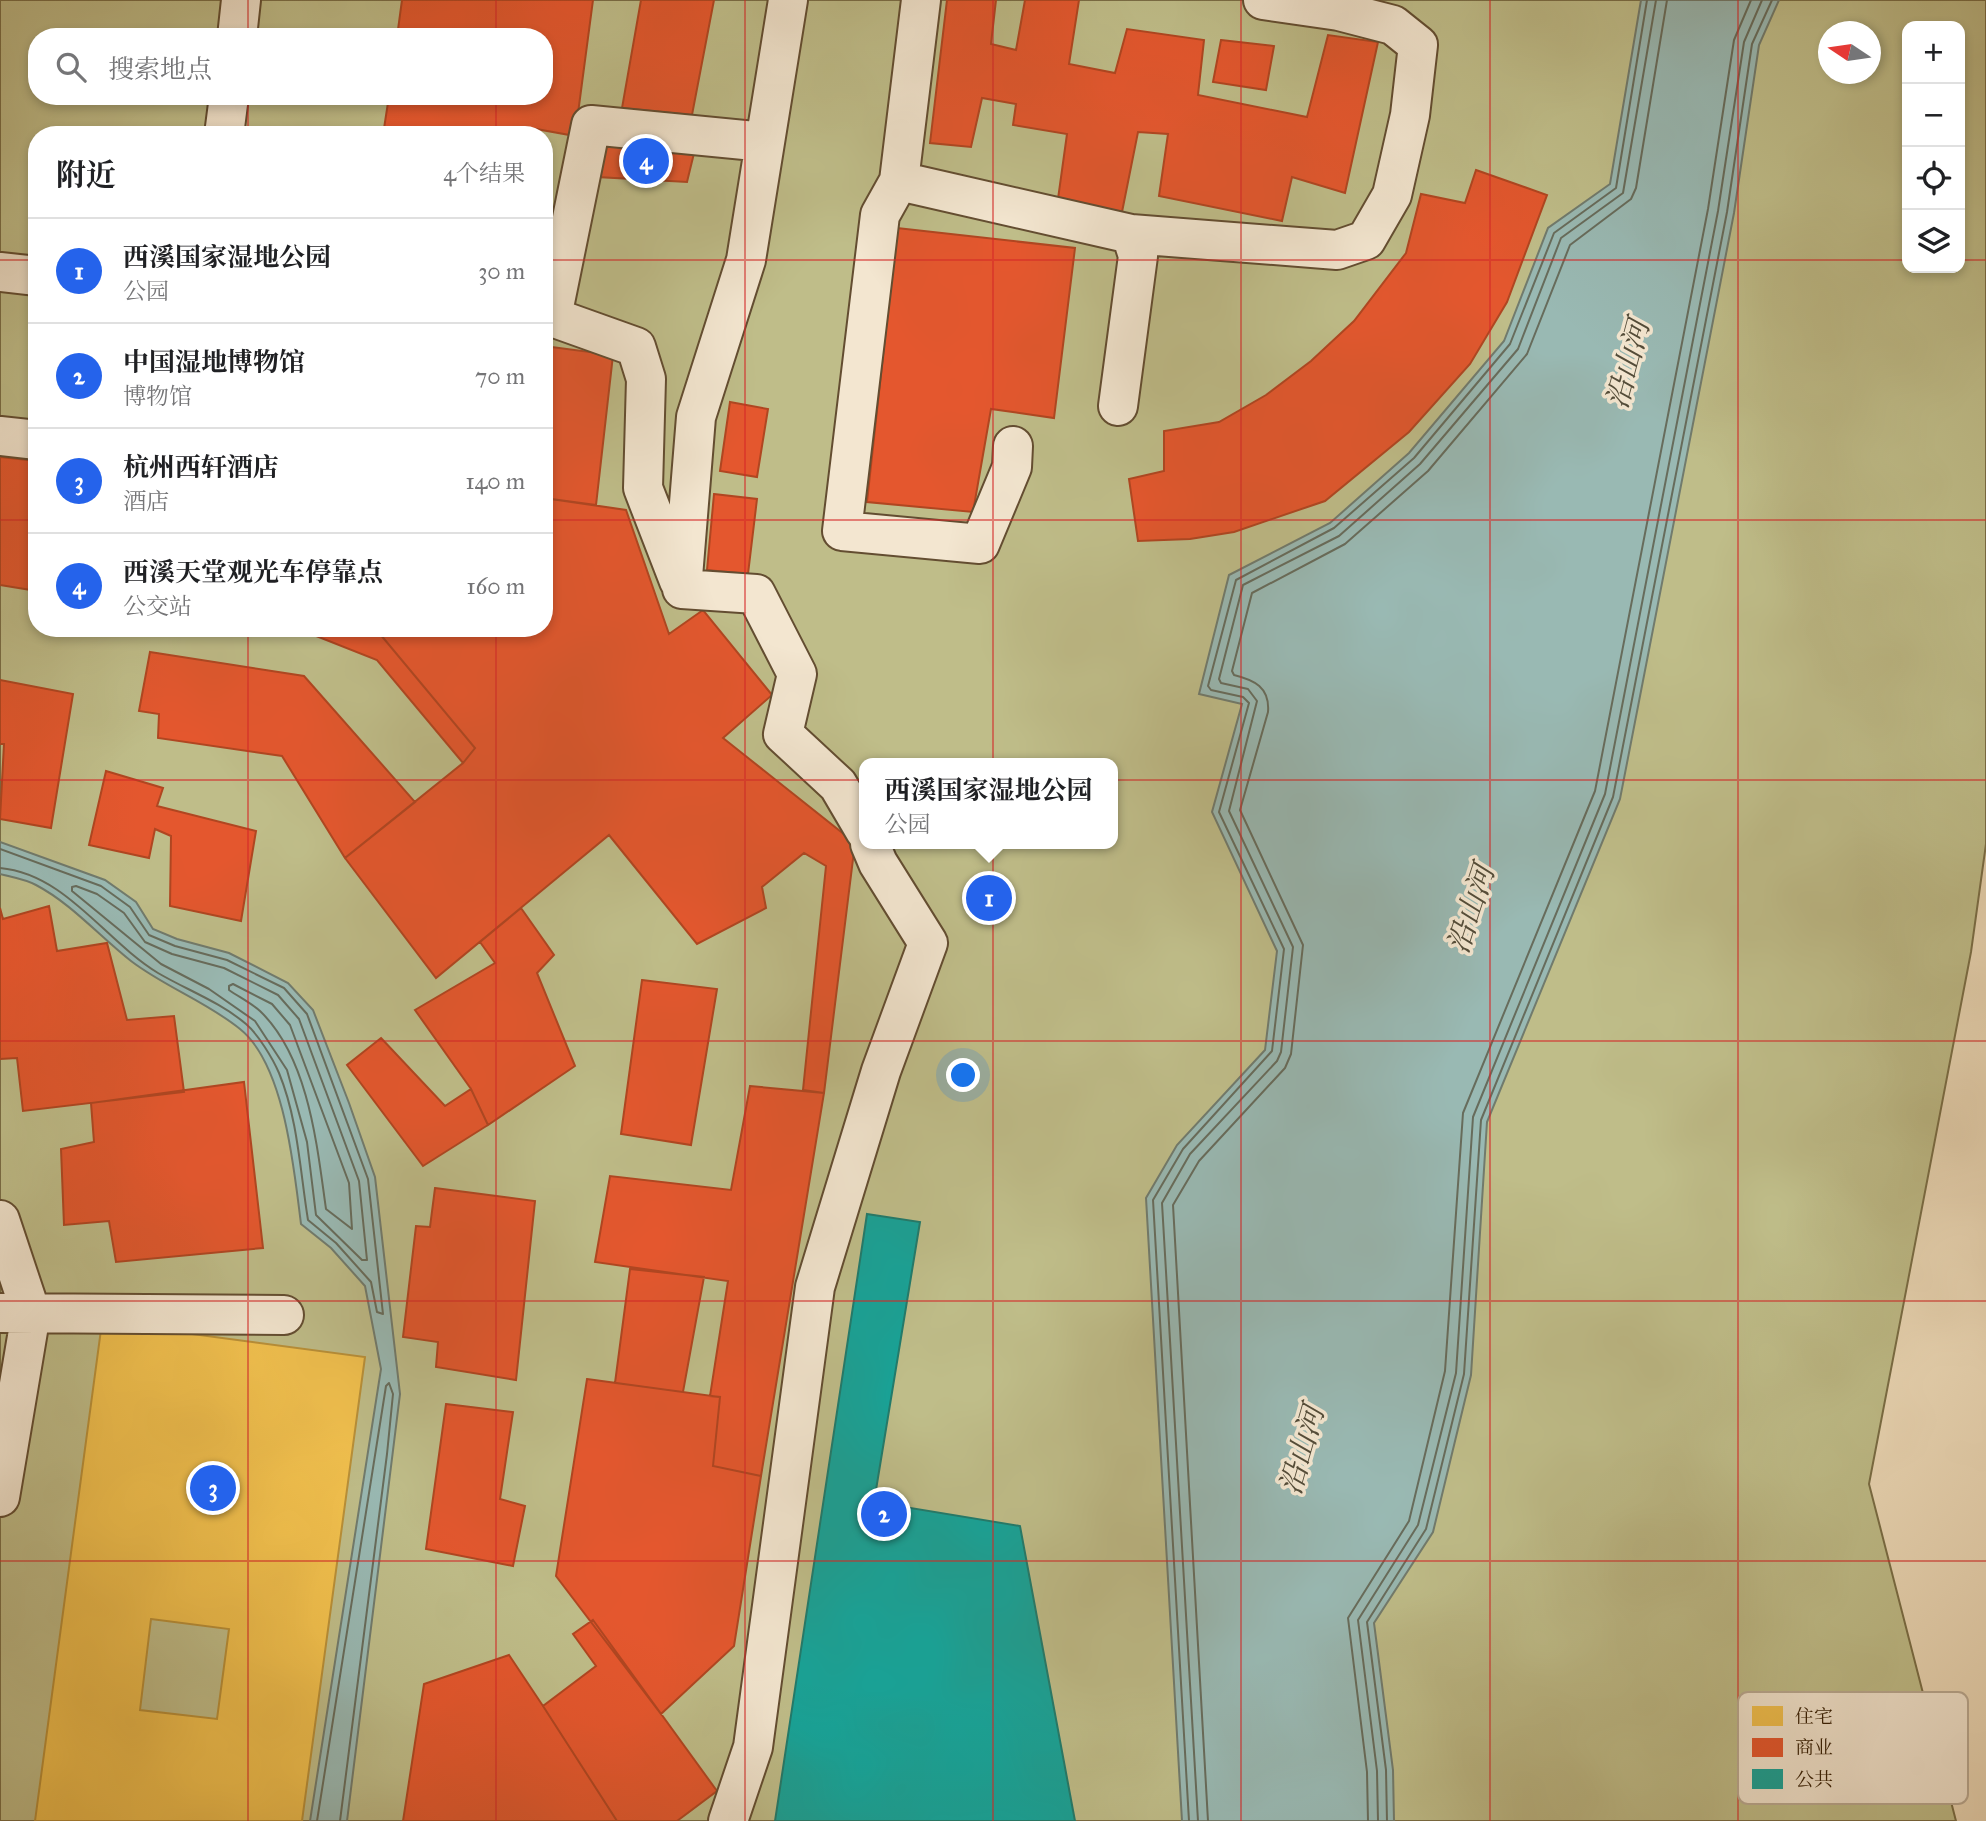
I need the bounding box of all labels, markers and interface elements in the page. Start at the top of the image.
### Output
north arrow [1818,21,1881,84]
map controls [1902,21,1965,273]
button: + [1902,21,1965,84]
search box [28,28,553,105]
icon: search [52,48,90,86]
text: 搜索地点 [108,53,212,85]
button: − [1902,84,1965,147]
pin: 4 [623,135,669,187]
button: locate [1902,147,1965,210]
text: 附近 [56,157,116,193]
text: 4个结果 [443,159,525,187]
button: layers [1902,210,1965,273]
text: 西溪国家湿地公园 [123,241,331,273]
text: 1 [74,257,84,285]
text: 30 m [478,257,525,285]
text: 公园 [123,277,169,305]
water label: 沿山河 [1599,311,1658,412]
text: 中国湿地博物馆 [123,346,305,378]
text: 2 [73,362,85,390]
text: 70 m [475,362,525,390]
text: 博物馆 [123,382,192,410]
text: 杭州西轩酒店 [123,451,279,483]
text: 3 [74,467,84,495]
text: 140 m [465,467,525,495]
text: 酒店 [123,487,169,515]
text: 西溪天堂观光车停靠点 [123,556,383,588]
text: 4 [73,572,85,600]
text: 160 m [467,572,525,600]
text: 公交站 [123,592,192,620]
popup [859,758,1118,849]
text: 西溪国家湿地公园 [884,774,1093,806]
text: 公园 [884,810,930,838]
water label: 沿山河 [1440,856,1504,957]
pin: 1 [966,872,1012,924]
your location [946,1058,980,1092]
water label: 沿山河 [1272,1397,1333,1498]
pin: 3 [190,1462,236,1514]
pin: 2 [861,1488,907,1540]
legend [1738,1692,1968,1804]
text: 住宅 [1795,1705,1833,1728]
text: 商业 [1795,1736,1833,1759]
text: 公共 [1795,1768,1833,1791]

